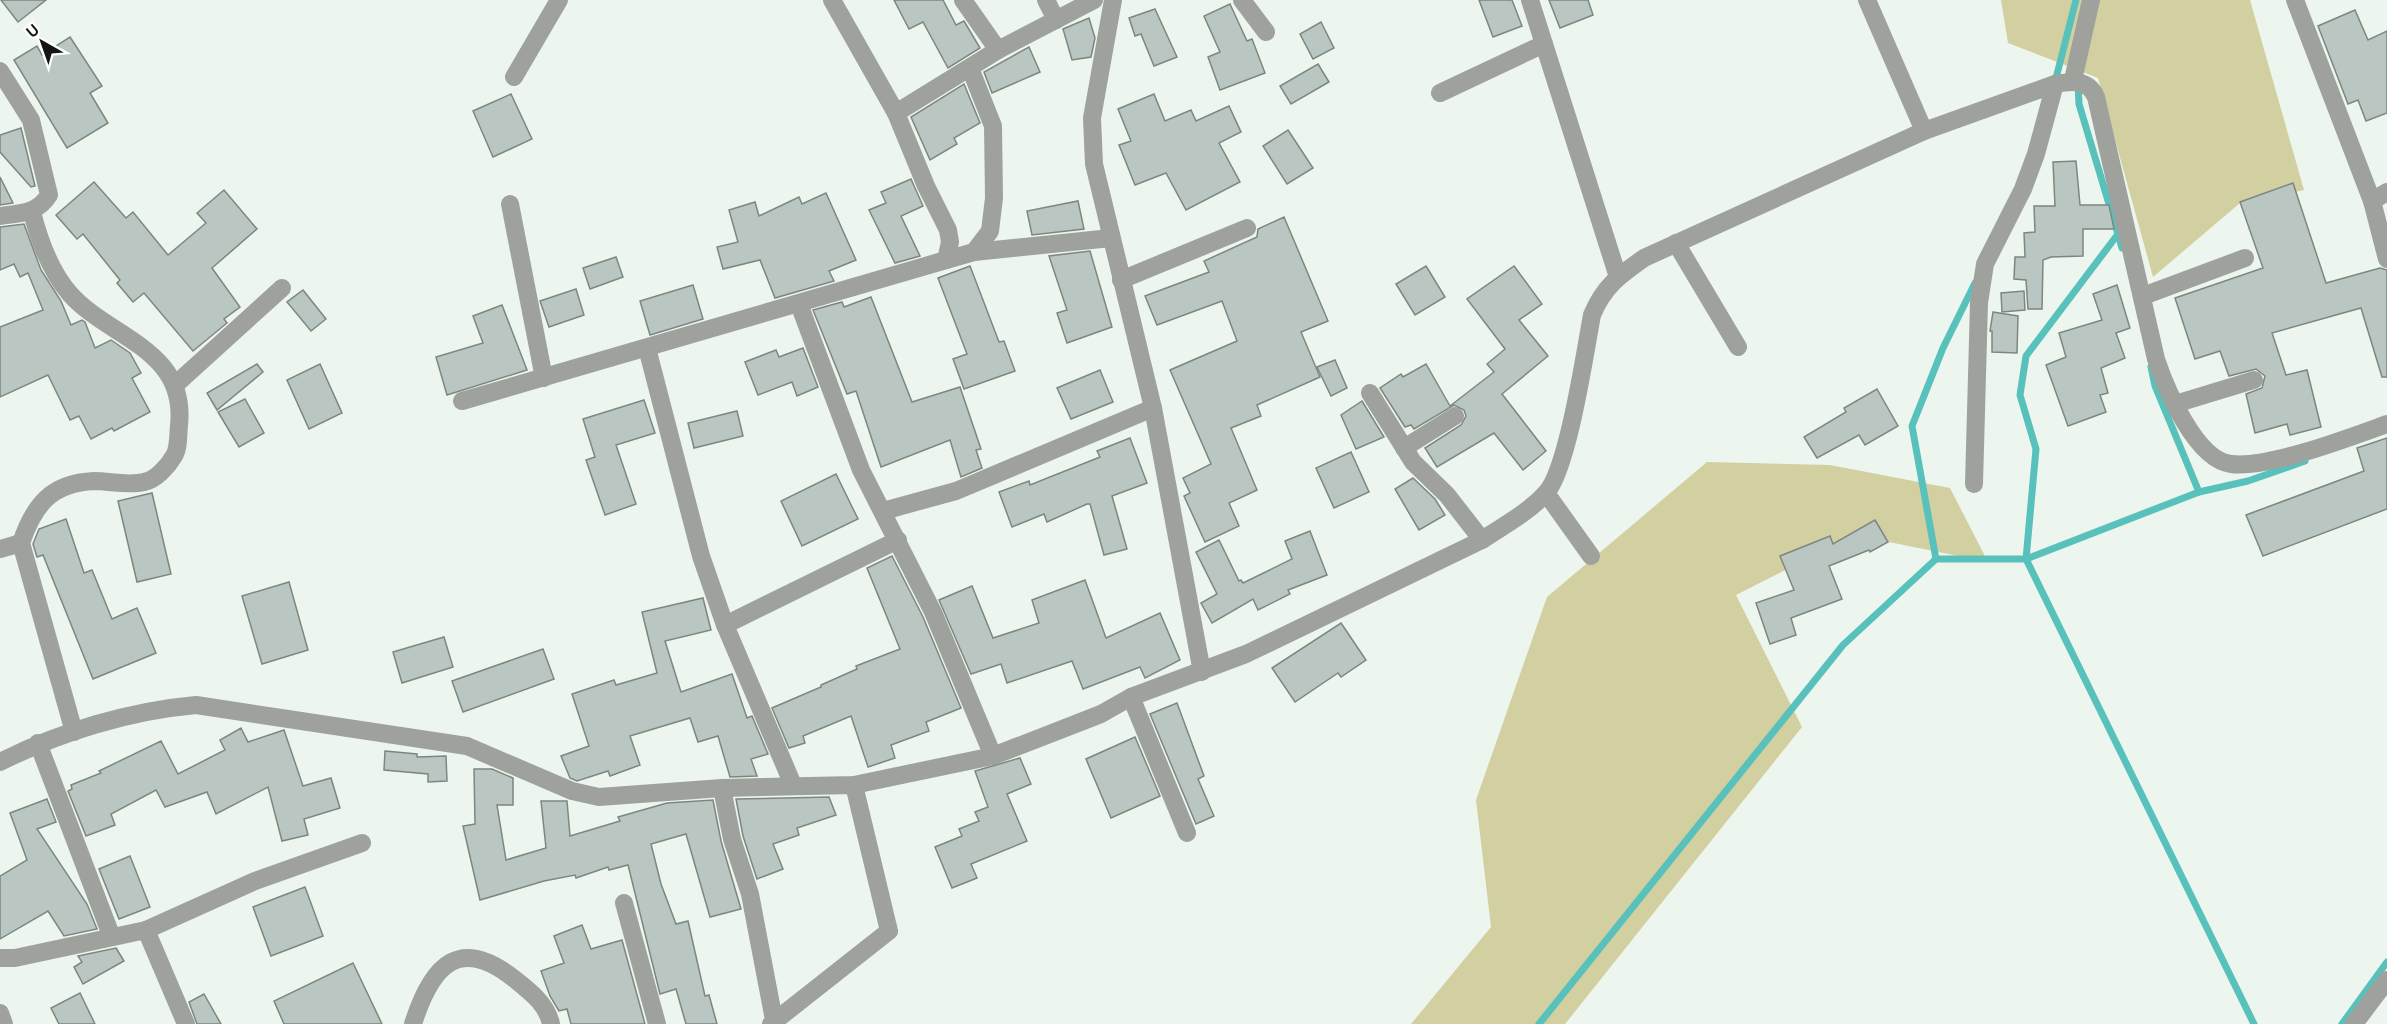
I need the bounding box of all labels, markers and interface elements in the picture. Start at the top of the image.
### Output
north arrow [12,12,72,72]
text: U [22,19,44,42]

